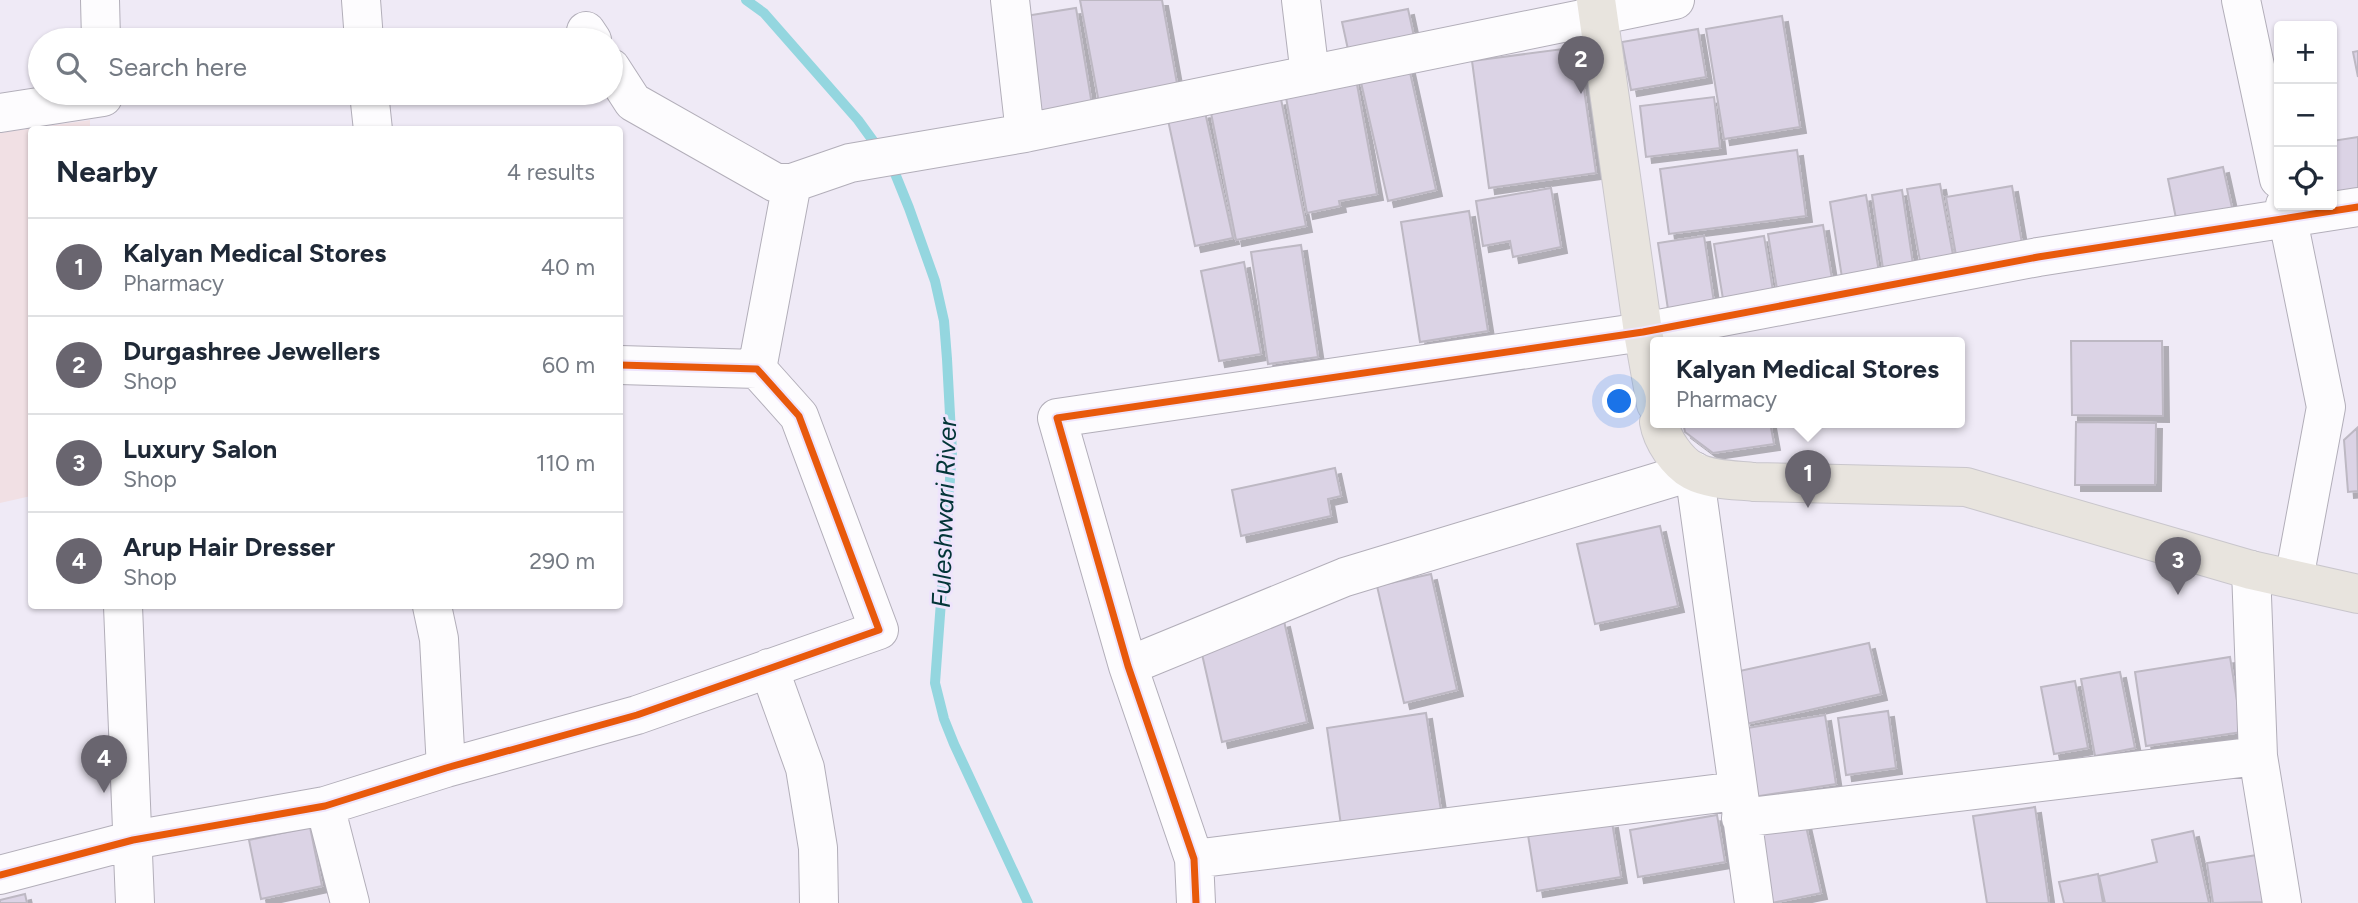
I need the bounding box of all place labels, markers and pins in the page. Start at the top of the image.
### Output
pin: 2 [1558,36,1604,94]
pin: 1 [1785,450,1831,508]
pin: 3 [2155,537,2201,595]
pin: 4 [81,735,127,793]

